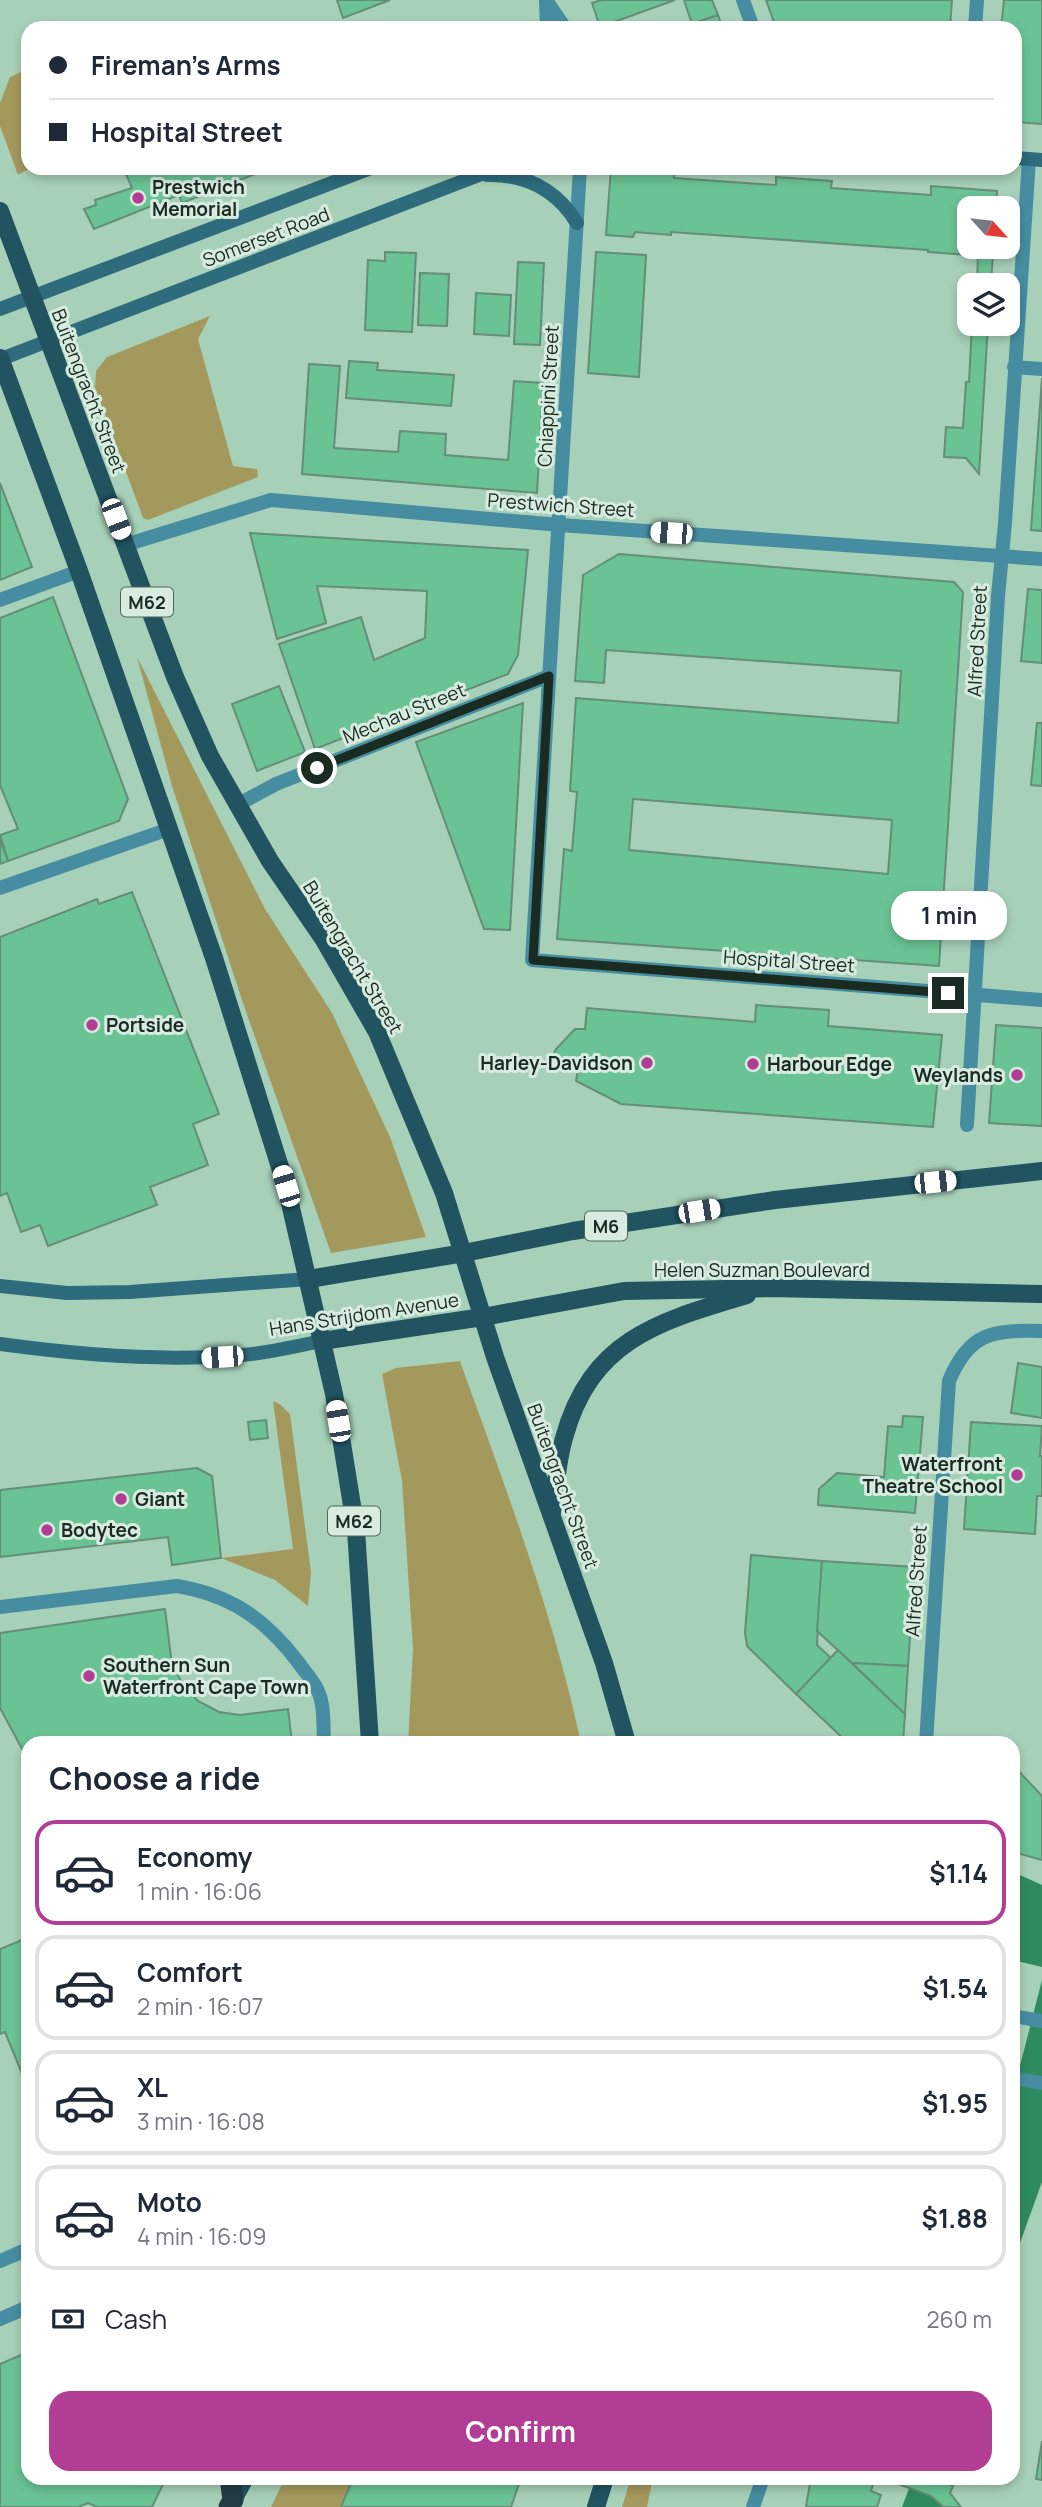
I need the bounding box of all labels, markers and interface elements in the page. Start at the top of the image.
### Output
text: Fireman's Arms [91,47,281,83]
text: Hospital Street [91,114,283,150]
place label: Prestwich Memorial [152,174,245,222]
marker: Prestwich Memorial [130,190,146,206]
north arrow [957,196,1020,259]
map controls [957,196,1020,336]
street label: Somerset Road [199,201,333,273]
button: layers [957,273,1020,336]
street label: Buitengracht Street [46,305,132,477]
street label: Chiappini Street [531,324,565,468]
street label: Prestwich Street [487,487,635,523]
car [99,496,134,542]
car [650,521,693,545]
street label: Alfred Street [961,584,993,698]
road number: M62 [121,588,173,616]
street label: Mechau Street [339,677,469,749]
route start [301,752,333,784]
street label: Buitengracht Street [297,876,409,1038]
callout: 1 min [890,892,1006,940]
text: 1 min [921,899,977,931]
street label: Hospital Street [722,943,856,979]
route end [932,977,964,1009]
place label: Portside [106,1012,184,1038]
marker: Portside [84,1017,100,1033]
place label: Harley-Davidson [480,1050,633,1076]
place label: Harbour Edge [767,1051,892,1077]
marker: Harley-Davidson [639,1055,655,1071]
marker: Harbour Edge [745,1056,761,1072]
place label: Weylands [914,1062,1003,1088]
marker: Weylands [1009,1067,1025,1083]
car [270,1163,303,1209]
car [914,1169,957,1195]
car [677,1197,722,1225]
road number: M6 [585,1212,627,1240]
street label: Helen Suzman Boulevard [654,1257,870,1283]
street label: Hans Strijdom Avenue [267,1286,461,1342]
car [201,1345,244,1369]
car [325,1399,352,1443]
street label: Buitengracht Street [521,1400,605,1572]
place label: Waterfront Theatre School [862,1451,1003,1499]
marker: Waterfront Theatre School [1009,1467,1025,1483]
place label: Giant [135,1486,185,1512]
marker: Giant [113,1491,129,1507]
road number: M62 [328,1506,380,1536]
place label: Bodytec [61,1517,138,1543]
marker: Bodytec [39,1522,55,1538]
street label: Alfred Street [899,1524,933,1638]
place label: Southern Sun Waterfront Cape Town [103,1652,309,1700]
marker: Southern Sun Waterfront Cape Town [81,1668,97,1684]
text: Choose a ride [49,1756,260,1800]
text: Economy [137,1839,252,1875]
icon: car [53,1841,116,1904]
text: $1.14 [929,1855,988,1891]
text: 1 min · 16:06 [137,1875,262,1907]
text: Comfort [137,1954,243,1990]
icon: car [53,1956,116,2019]
text: $1.54 [922,1970,988,2006]
text: 2 min · 16:07 [137,1990,263,2022]
text: XL [137,2069,168,2105]
icon: car [53,2071,116,2134]
text: $1.95 [922,2085,988,2121]
text: 3 min · 16:08 [137,2105,265,2137]
text: Moto [137,2184,202,2220]
icon: car [53,2186,116,2249]
text: $1.88 [922,2200,988,2236]
text: 4 min · 16:09 [137,2220,267,2252]
icon: cash [49,2300,87,2338]
text: Cash [105,2301,167,2337]
text: 260 m [926,2303,992,2335]
button: Confirm [49,2391,992,2471]

